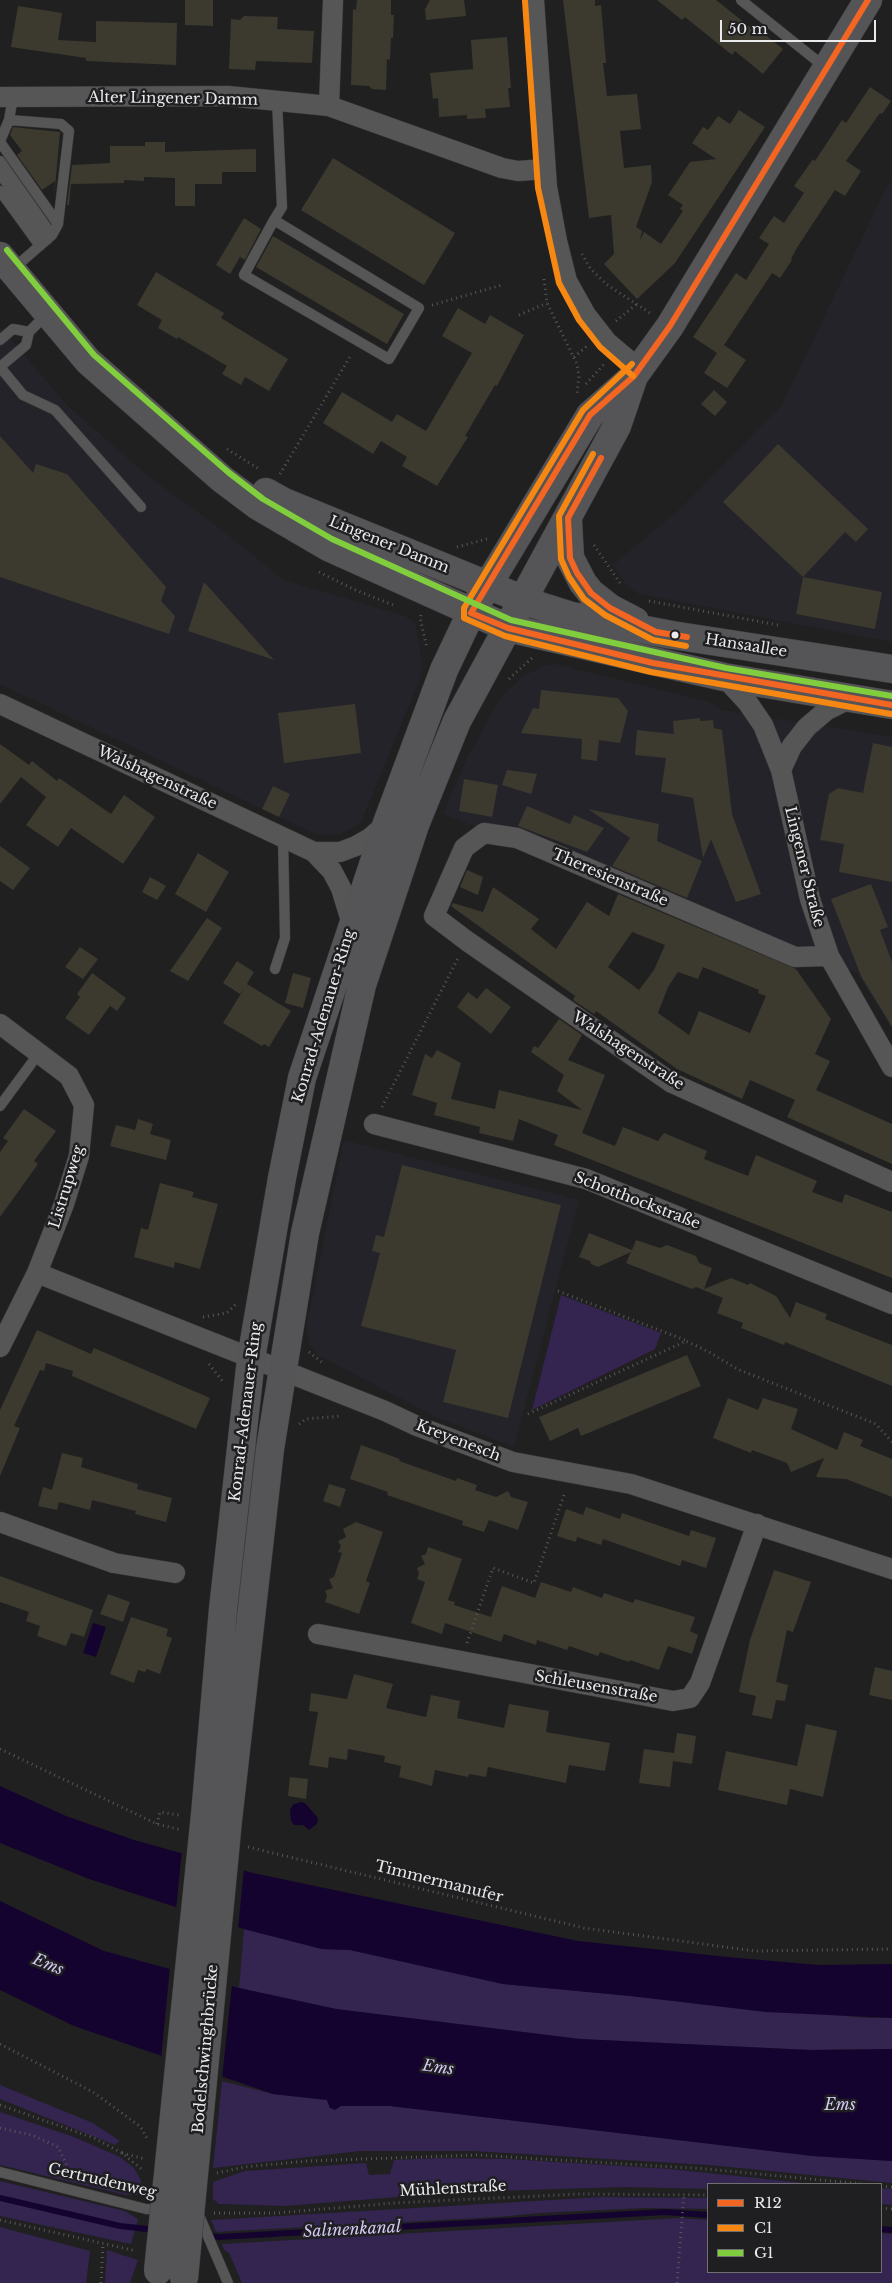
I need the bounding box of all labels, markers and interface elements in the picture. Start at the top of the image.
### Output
scale bar [722,10,878,42]
text: 50 m [728,19,768,38]
street label: Alter Lingener Damm [88,89,258,109]
street label: Lingener Damm [326,513,452,577]
unlabelled marker [670,630,680,640]
street label: Hansaallee [704,631,788,661]
street label: Walshagenstraße [94,742,220,814]
street label: Lingener Straße [780,805,828,929]
street label: Theresienstraße [549,845,671,911]
street label: Konrad-Adenauer-Ring [289,927,359,1105]
street label: Walshagenstraße [569,1008,687,1094]
street label: Listrupweg [46,1143,88,1231]
street label: Schotthockstraße [572,1169,702,1233]
street label: Konrad-Adenauer-Ring [226,1321,266,1503]
street label: Kreyenesch [413,1417,503,1465]
street label: Schleusenstraße [533,1667,659,1707]
street label: Timmermanufer [373,1857,505,1907]
water label: Ems [30,1950,66,1980]
street label: Bodelschwinghbrücke [190,1964,222,2134]
water label: Ems [421,2056,455,2080]
water label: Ems [824,2095,856,2115]
street label: Gertrudenweg [46,2160,158,2202]
street label: Mühlenstraße [399,2177,507,2201]
legend [707,2183,882,2273]
text: R12 [754,2193,782,2212]
water label: Salinenkanal [303,2218,401,2242]
text: C1 [754,2218,773,2237]
text: G1 [754,2243,774,2262]

